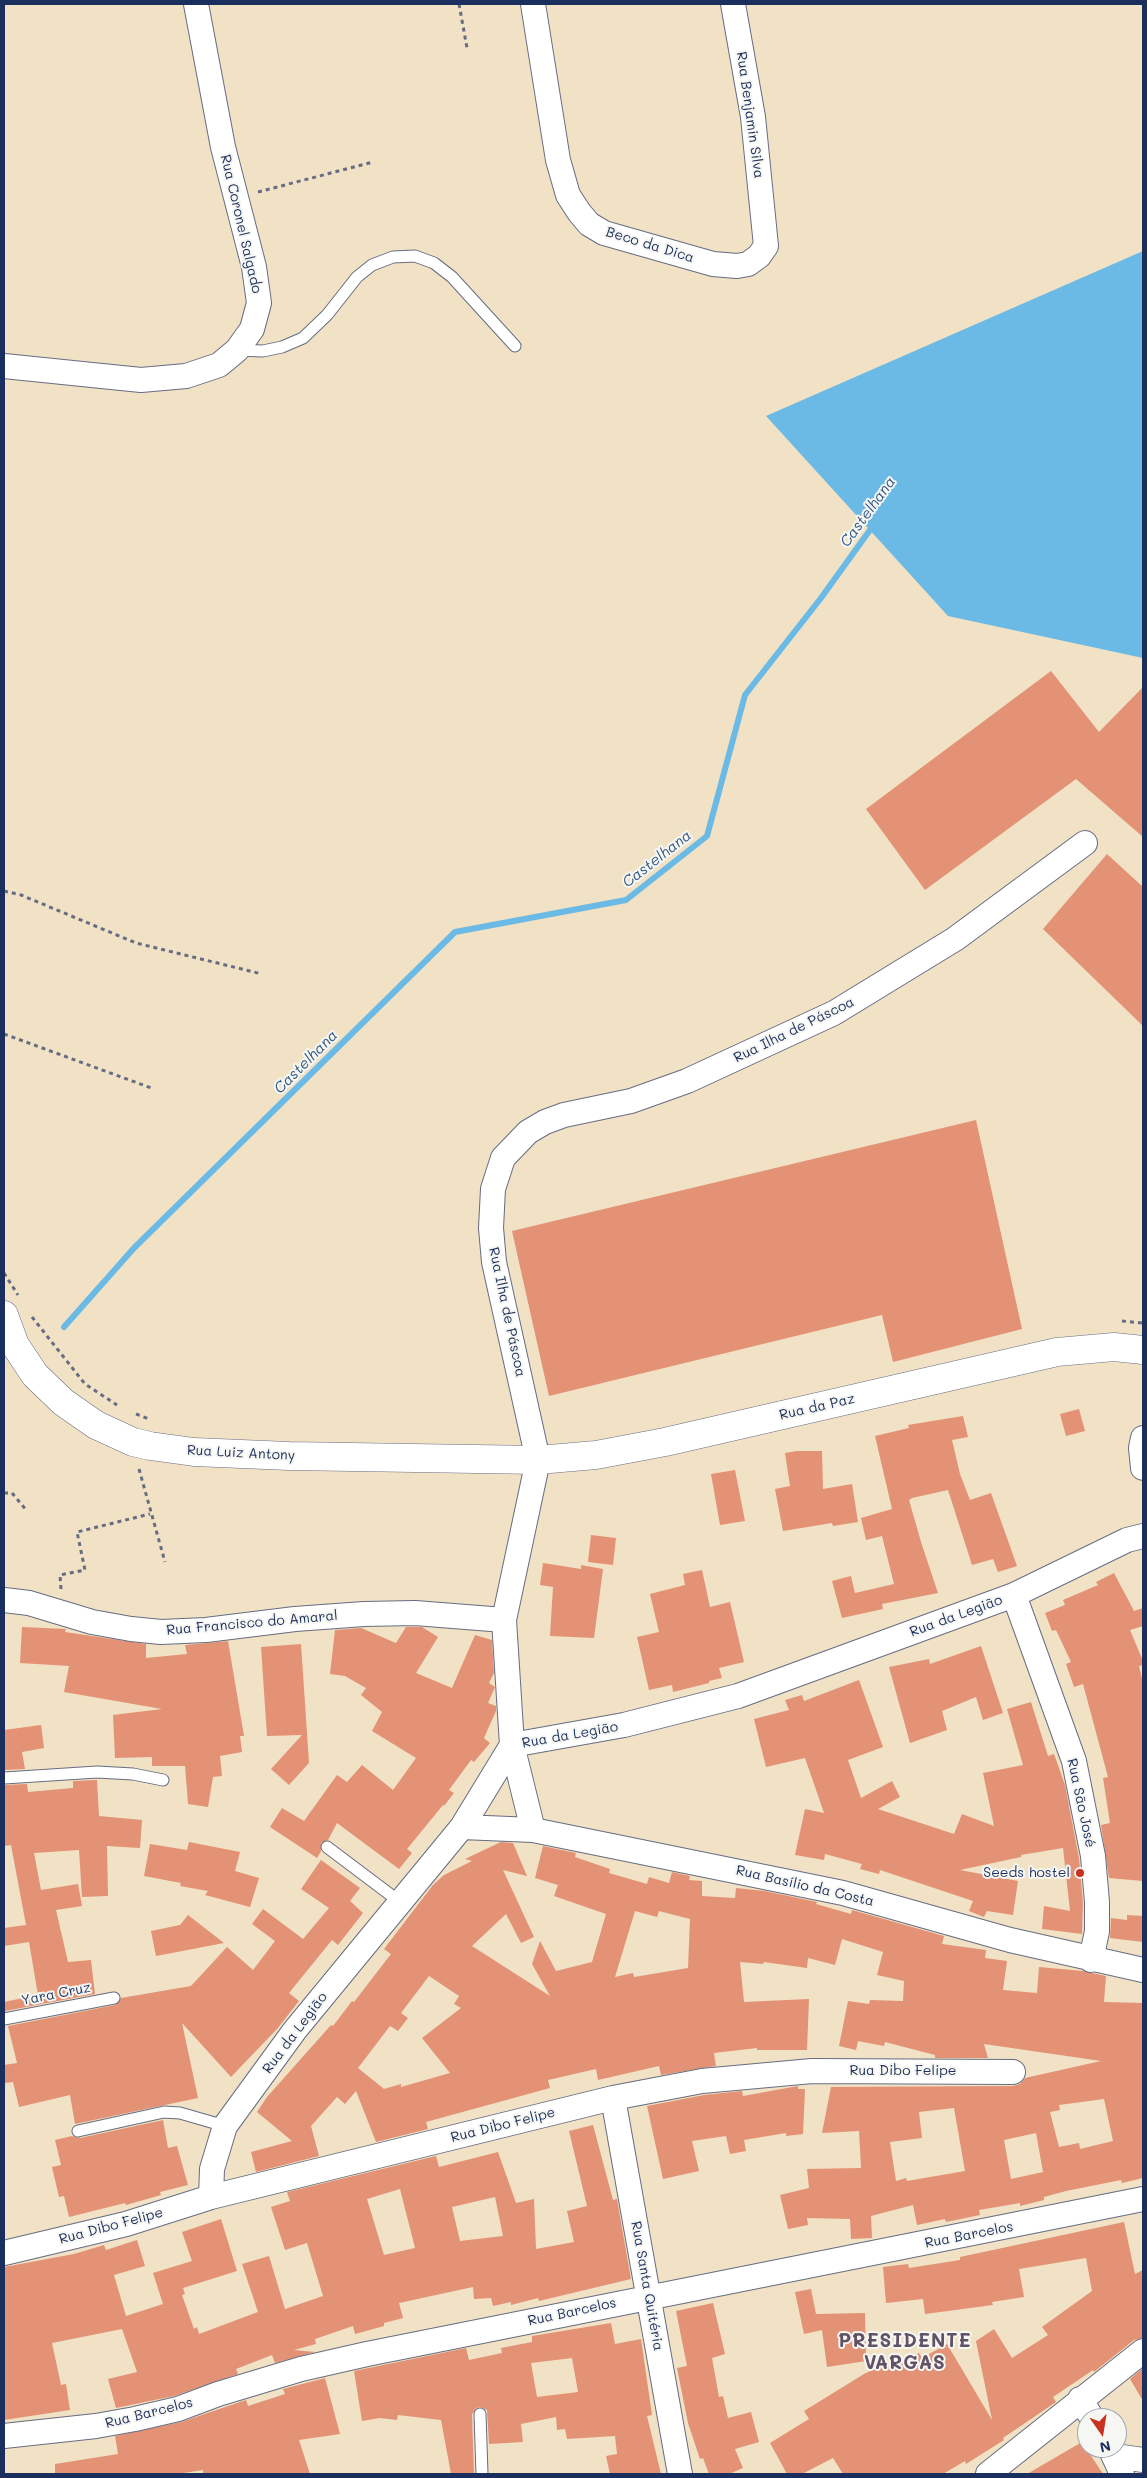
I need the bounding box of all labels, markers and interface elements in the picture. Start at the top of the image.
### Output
street label: Rua Benjamin Silva [733,51,767,179]
street label: Rua Coronel Salgado [217,153,265,295]
street label: Beco da Dica [604,224,696,266]
water label: Castelhana [836,473,900,551]
water label: Castelhana [619,827,695,891]
street label: Rua Ilha de Páscoa [731,994,857,1066]
water label: Castelhana [270,1026,342,1098]
street label: Rua Ilha de Páscoa [485,1246,529,1378]
street label: Rua da Paz [778,1390,856,1424]
street label: Rua Luiz Antony [186,1442,296,1464]
street label: Rua da Legião [907,1591,1005,1641]
street label: Rua Francisco do Amaral [166,1607,338,1639]
street label: Rua da Legião [521,1718,619,1752]
street label: Rua São José [1063,1757,1099,1849]
street label: Rua Basílio da Costa [734,1862,876,1910]
place label: Seeds hostel [983,1865,1070,1881]
marker: Seeds hostel [1074,1867,1086,1879]
street label: Yara Cruz [20,1979,92,2009]
street label: Rua da Legião [259,1989,331,2077]
street label: Rua Dibo Felipe [849,2063,957,2079]
street label: Rua Dibo Felipe [449,2104,557,2146]
street label: Rua Dibo Felipe [57,2204,165,2248]
street label: Rua Barcelos [923,2218,1015,2252]
street label: Rua Santa Quitéria [627,2220,667,2352]
street label: Rua Barcelos [526,2294,618,2330]
district label: PRESIDENTE VARGAS [837,2330,973,2374]
street label: Rua Barcelos [103,2394,195,2432]
north arrow [1077,2408,1127,2458]
text: N [1098,2437,1113,2458]

